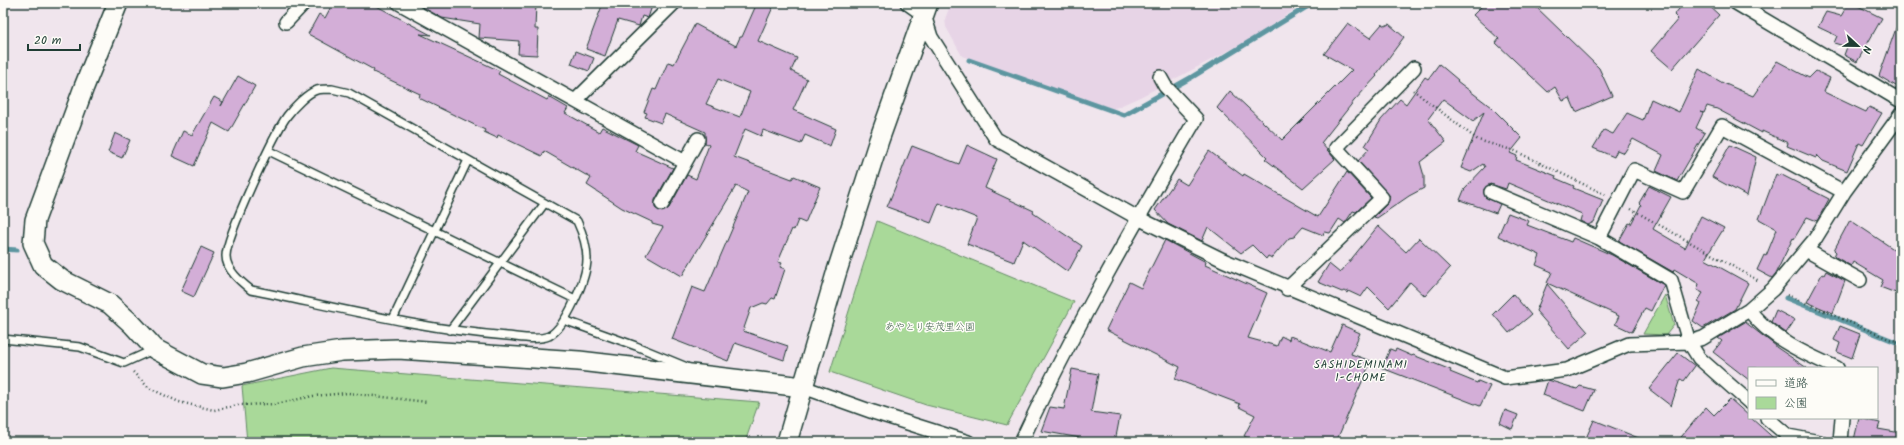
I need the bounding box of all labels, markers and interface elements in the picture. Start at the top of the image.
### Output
scale bar [28,26,80,52]
north arrow [1838,26,1878,66]
text: 20 m [34,31,62,50]
text: N [1857,43,1876,56]
park label: あやとり安茂里公園 [885,319,975,335]
district label: SASHIDEMINAMI 1-CHOME [1314,356,1408,387]
legend [1748,367,1878,419]
text: 道路 [1784,374,1808,393]
text: 公園 [1784,394,1808,413]

